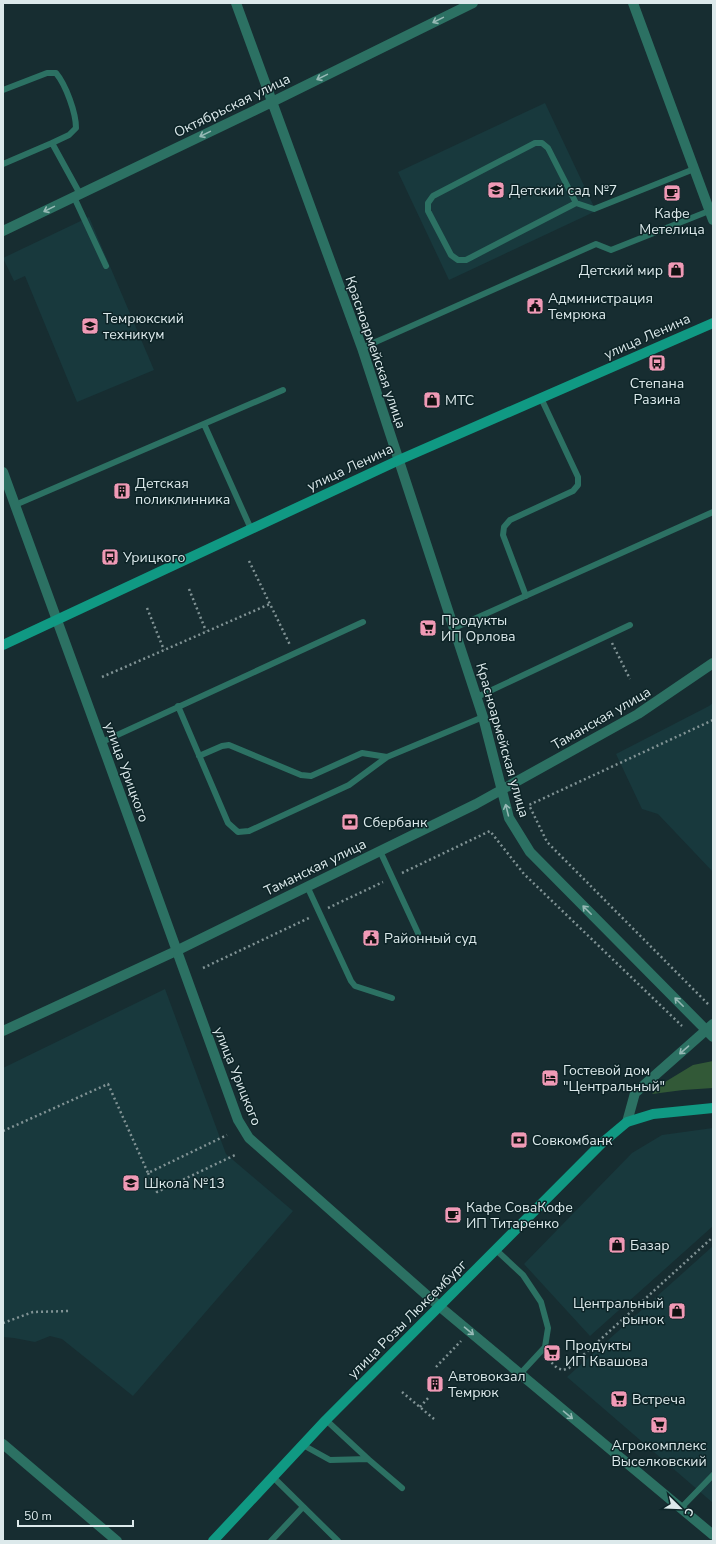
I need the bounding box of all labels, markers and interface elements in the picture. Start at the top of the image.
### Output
one-way arrow [433,17,445,24]
street label: Октябрьская улица [171,69,294,142]
one-way arrow [316,74,328,82]
one-way arrow [199,131,211,138]
school or university icon: Детский сад №7 [486,180,506,200]
place label: Детский сад №7 [509,181,617,200]
cafe icon: Кафе Метелица [662,183,682,203]
place label: Кафе Метелица [639,204,705,239]
one-way arrow [44,206,56,213]
shop icon: Детский мир [666,260,686,280]
place label: Детский мир [579,261,663,280]
street label: Красноармейская улица [340,273,411,431]
place label: Администрация Темрюка [548,289,653,324]
public building icon: Администрация Темрюка [525,296,545,316]
place label: Темрюкский техникум [103,309,184,344]
street label: улица Ленина [601,309,693,364]
school or university icon: Темрюкский техникум [80,316,100,336]
bus stop icon: Степана Разина [647,353,667,373]
place label: Степана Разина [630,374,684,409]
shop icon: МТС [422,390,442,410]
place label: МТС [445,391,474,410]
street label: улица Ленина [304,439,396,496]
place label: Детская поликлинника [135,474,230,509]
building icon: Детская поликлинника [112,481,132,501]
bus stop icon: Урицкого [100,547,120,567]
place label: Урицкого [122,548,186,567]
place label: Продукты ИП Орлова [441,611,516,646]
supermarket icon: Продукты ИП Орлова [418,618,438,638]
street label: Красноармейская улица [471,661,534,820]
street label: Таманская улица [548,682,654,755]
street label: улица Урицкого [100,720,153,825]
one-way arrow [502,804,510,817]
bank icon: Сбербанк [340,812,360,832]
place label: Сбербанк [363,813,428,832]
street label: Таманская улица [261,834,370,900]
one-way arrow [583,905,592,915]
public building icon: Районный суд [361,928,381,948]
place label: Районный суд [384,929,477,948]
one-way arrow [674,997,684,1007]
street label: улица Урицкого [209,1024,266,1129]
one-way arrow [679,1045,689,1054]
place label: Гостевой дом "Центральный" [563,1061,665,1096]
hotel icon: Гостевой дом "Центральный" [540,1068,560,1088]
bank icon: Совкомбанк [509,1130,529,1150]
place label: Совкомбанк [532,1131,613,1150]
school or university icon: Школа №13 [121,1173,141,1193]
place label: Школа №13 [144,1174,225,1193]
place label: Кафе СоваКофе ИП Титаренко [466,1198,573,1233]
cafe icon: Кафе СоваКофе ИП Титаренко [443,1205,463,1225]
shop icon: Базар [607,1235,627,1255]
place label: Базар [630,1236,670,1255]
street label: улица Розы Люксембург [344,1256,471,1383]
place label: Центральный рынок [573,1294,665,1329]
shop icon: Центральный рынок [667,1301,687,1321]
one-way arrow [463,1326,474,1335]
place label: Продукты ИП Квашова [565,1336,648,1371]
supermarket icon: Продукты ИП Квашова [542,1343,562,1363]
place label: Автовокзал Темрюк [448,1367,526,1402]
building icon: Автовокзал Темрюк [425,1374,445,1394]
supermarket icon: Встреча [609,1389,629,1409]
place label: Встреча [632,1390,685,1409]
one-way arrow [563,1410,574,1419]
supermarket icon: Агрокомплекс Выселковский [649,1415,669,1435]
place label: Агрокомплекс Выселковский [611,1436,707,1471]
north arrow [660,1488,700,1528]
scale bar [18,1502,133,1528]
text: С [680,1505,697,1519]
text: 50 m [24,1508,52,1524]

